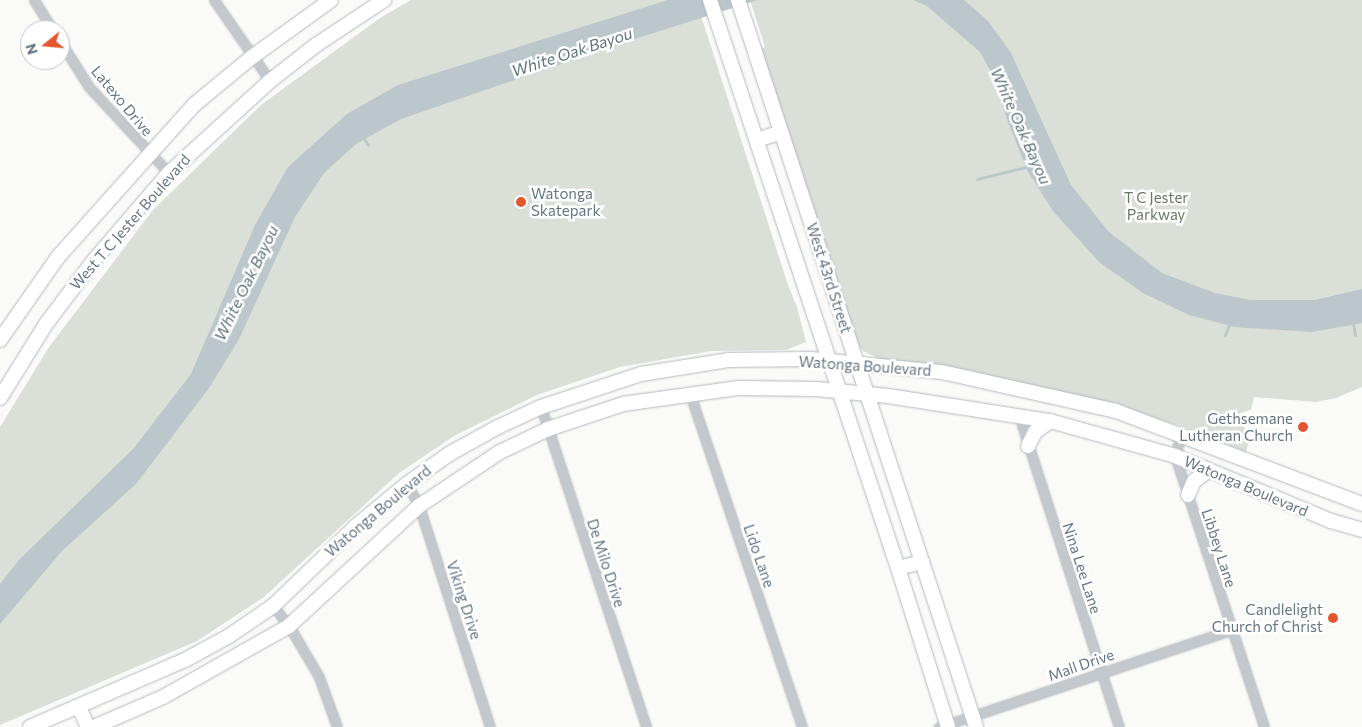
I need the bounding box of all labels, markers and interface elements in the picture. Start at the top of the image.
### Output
north arrow [20,20,70,70]
water label: White Oak Bayou [509,23,635,81]
text: N [21,42,41,57]
street label: Latexo Drive [87,62,157,140]
water label: White Oak Bayou [987,65,1055,187]
street label: West T C Jester Boulevard [66,151,194,293]
place label: Watonga Skatepark [531,184,601,219]
park label: T C Jester Parkway [1124,188,1188,223]
marker: Watonga Skatepark [515,196,527,208]
street label: West 43rd Street [803,220,855,336]
water label: White Oak Bayou [210,222,282,344]
street label: Watonga Boulevard [798,352,932,380]
place label: Gethsemane Lutheran Church [1179,409,1293,444]
marker: Gethsemane Lutheran Church [1297,421,1309,433]
street label: Watonga Boulevard [1181,452,1311,520]
street label: Watonga Boulevard [321,461,435,561]
street label: Libbey Lane [1198,506,1240,590]
street label: De Milo Drive [583,517,629,609]
street label: Nina Lee Lane [1059,520,1105,616]
street label: Lido Lane [740,522,778,590]
street label: Viking Drive [443,558,485,642]
place label: Candlelight Church of Christ [1212,600,1323,635]
marker: Candlelight Church of Christ [1327,612,1339,624]
street label: Mall Drive [1046,645,1116,685]

